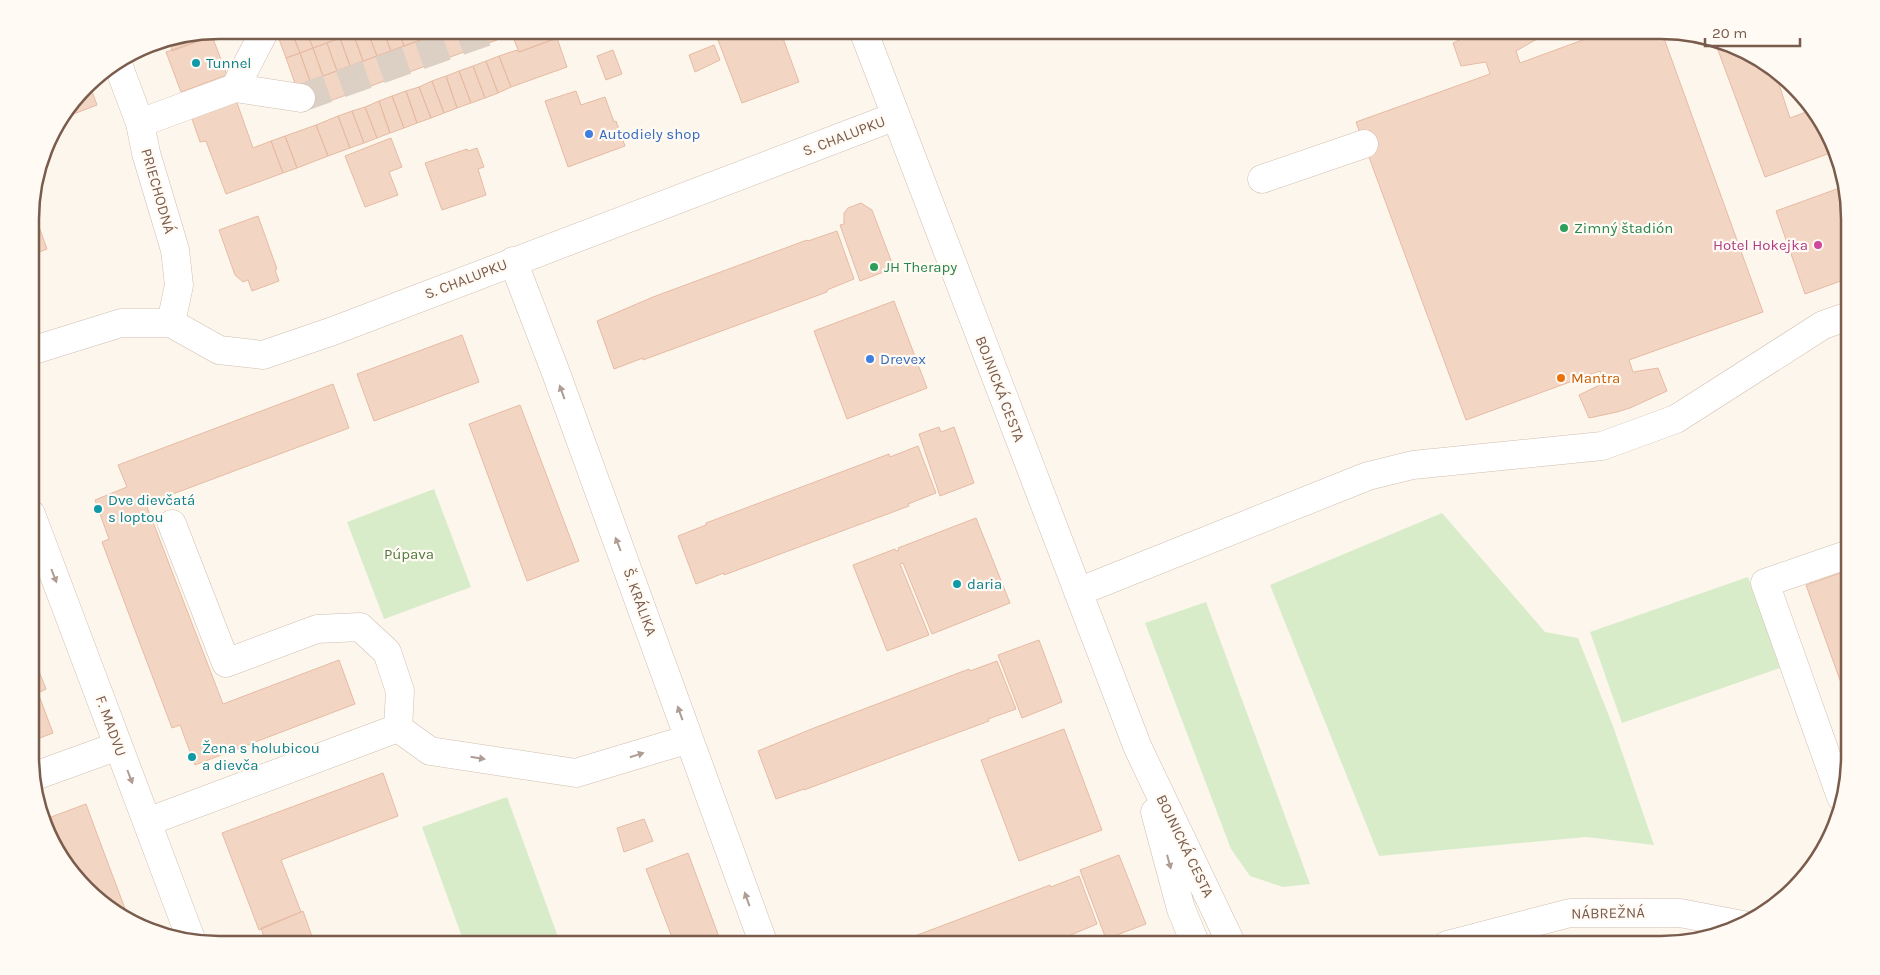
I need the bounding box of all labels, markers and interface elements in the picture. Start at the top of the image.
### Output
scale bar [1705,15,1800,47]
text: 20 m [1712,24,1747,42]
place label: Tunnel [206,54,252,72]
marker: Tunnel [190,57,202,69]
street label: S. CHALUPKU [800,112,888,160]
place label: Autodiely shop [599,125,700,143]
marker: Autodiely shop [583,128,595,140]
street label: PRIECHODNÁ [137,146,179,236]
place label: Zimný štadión [1574,219,1673,237]
marker: Zimný štadión [1558,222,1570,234]
place label: Hotel Hokejka [1713,236,1808,254]
marker: Hotel Hokejka [1812,239,1824,251]
street label: S. CHALUPKU [422,255,510,303]
place label: JH Therapy [884,258,957,276]
marker: JH Therapy [868,261,880,273]
street label: BOJNICKÁ CESTA [971,333,1029,445]
place label: Drevex [880,350,926,368]
marker: Drevex [864,353,876,365]
place label: Mantra [1571,369,1620,387]
marker: Mantra [1555,372,1567,384]
one-way arrow [558,384,565,399]
place label: Dve dievčatá s loptou [108,491,195,526]
marker: Dve dievčatá s loptou [92,503,104,515]
one-way arrow [614,536,622,551]
park label: Púpava [384,545,434,563]
street label: Š. KRÁLIKA [619,565,661,639]
one-way arrow [50,569,58,584]
place label: daria [967,575,1002,593]
marker: daria [951,578,963,590]
street label: F. MADVU [92,693,130,759]
one-way arrow [676,706,683,721]
place label: Žena s holubicou a dievča [202,739,320,774]
marker: Žena s holubicou a dievča [186,751,198,763]
one-way arrow [629,751,644,759]
one-way arrow [470,755,486,763]
one-way arrow [127,770,134,785]
street label: BOJNICKÁ CESTA [1152,792,1218,901]
one-way arrow [1165,855,1173,870]
one-way arrow [743,891,751,906]
street label: NÁBREŽNÁ [1571,903,1645,923]

